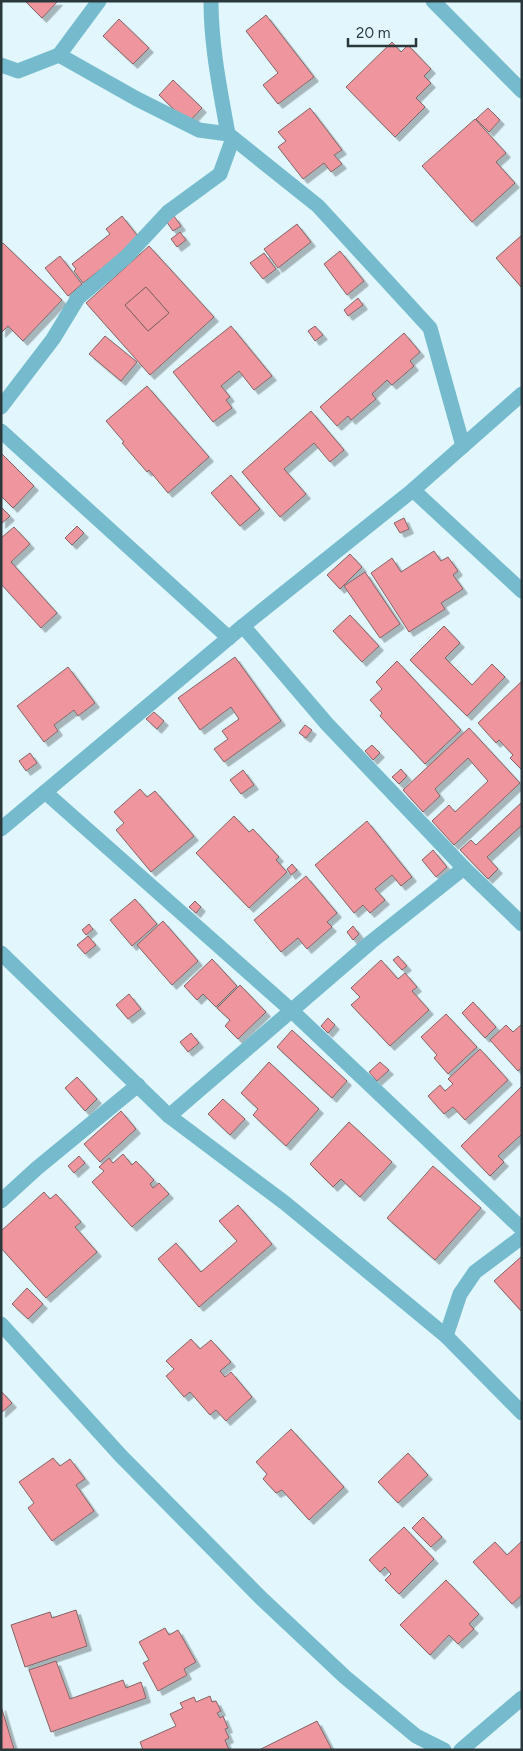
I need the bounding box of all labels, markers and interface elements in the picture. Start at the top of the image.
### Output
scale bar [348,15,416,47]
text: 20 m [356,24,390,42]

